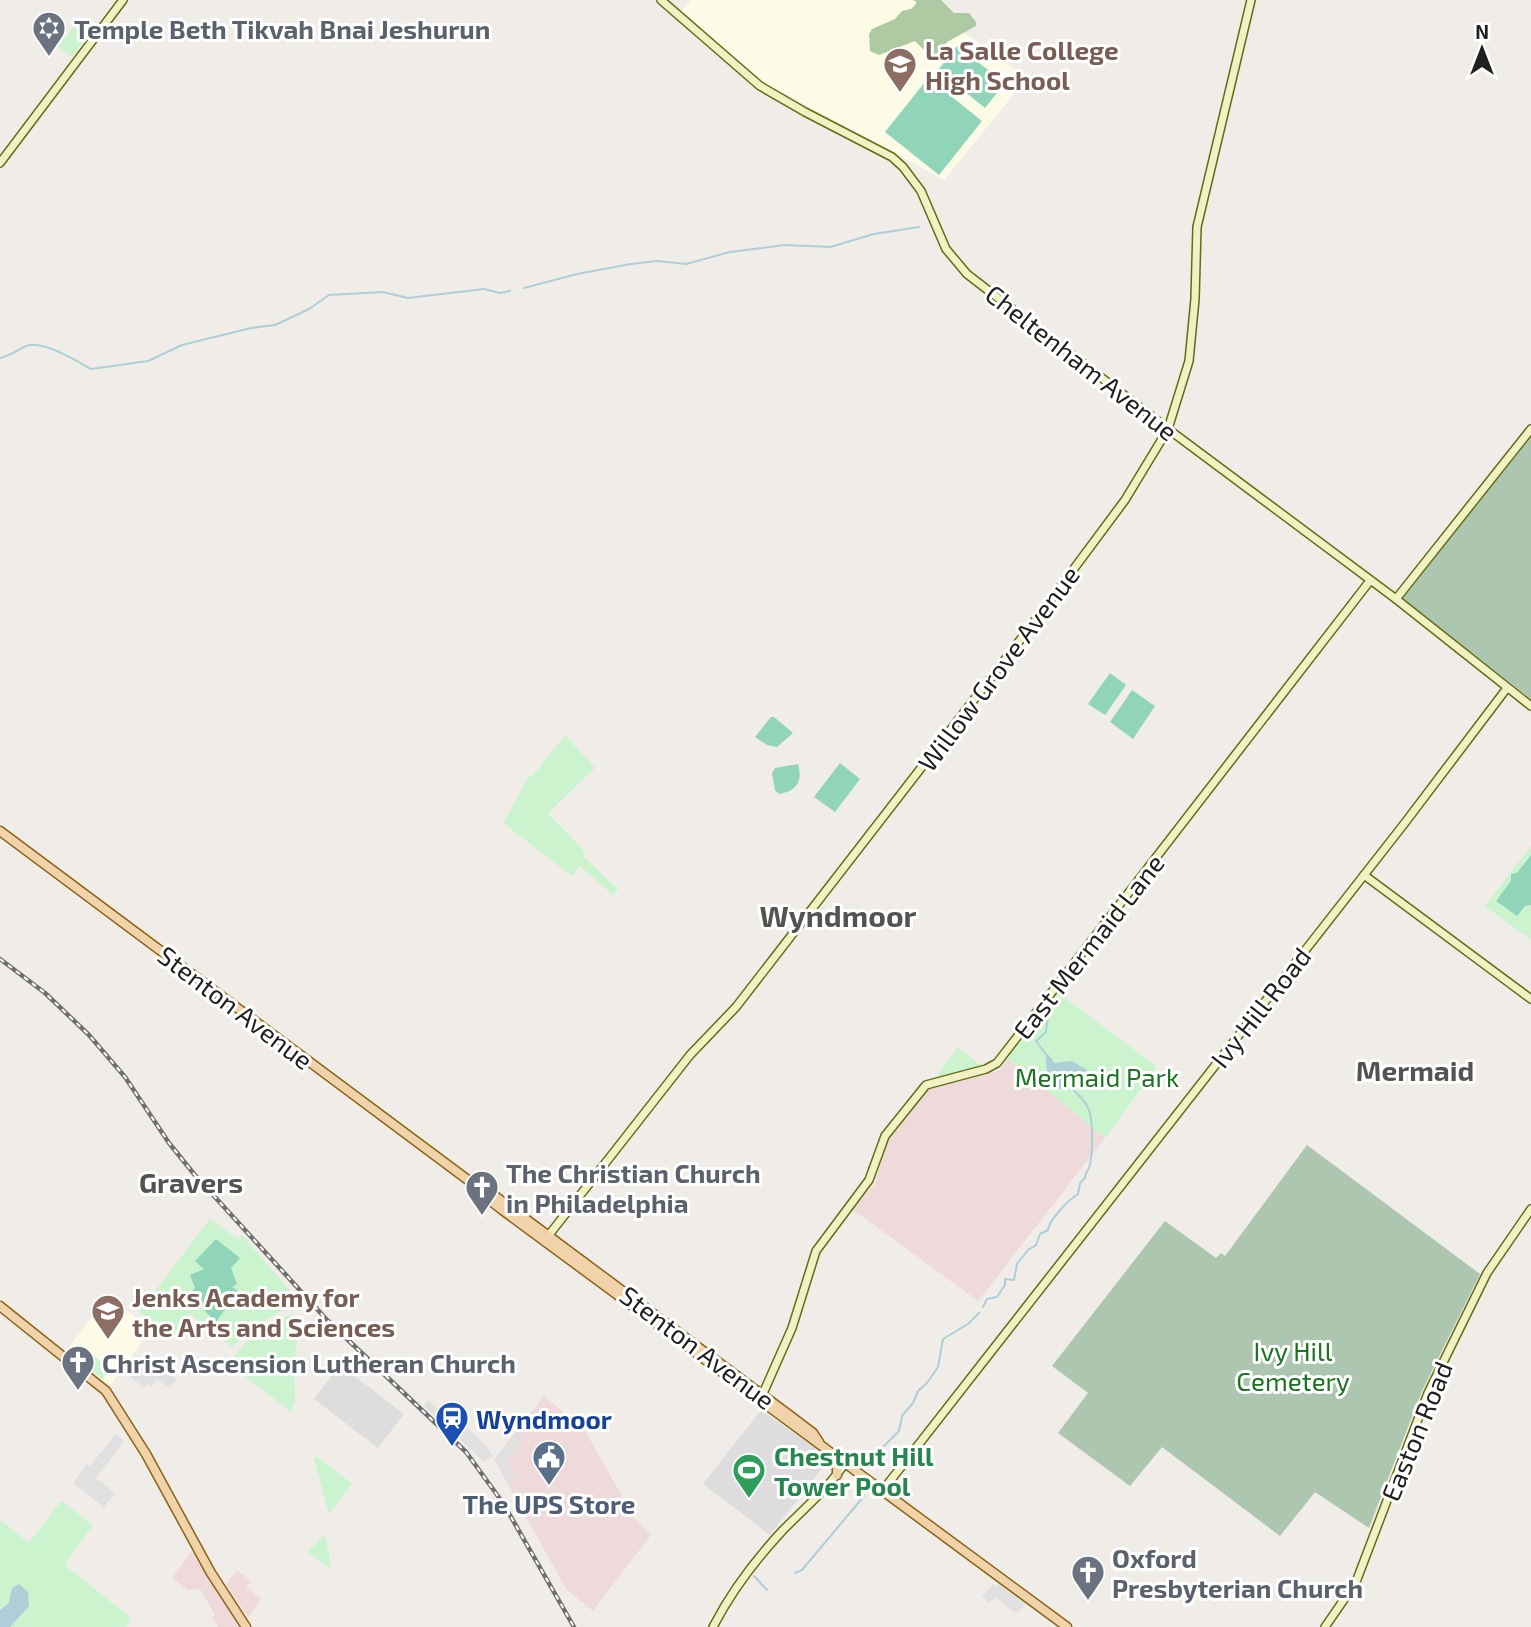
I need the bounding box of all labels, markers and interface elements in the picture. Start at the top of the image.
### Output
synagogue icon: Temple Beth Tikvah Bnai Jeshurun [30,9,68,58]
place label: Temple Beth Tikvah Bnai Jeshurun [74,13,490,44]
north arrow [1447,14,1517,84]
text: N [1475,20,1489,43]
place label: La Salle College High School [925,34,1119,95]
school or university icon: La Salle College High School [881,45,919,94]
street label: Cheltenham Avenue [980,277,1184,447]
street label: Willow Grove Avenue [911,559,1085,777]
street label: East Mermaid Lane [1006,847,1170,1045]
district label: Wyndmoor [760,897,917,934]
street label: Stenton Avenue [153,939,319,1075]
street label: Ivy Hill Road [1204,941,1316,1073]
district label: Mermaid [1356,1053,1474,1087]
park label: Mermaid Park [1015,1061,1179,1092]
place label: The Christian Church in Philadelphia [506,1157,761,1218]
district label: Gravers [139,1165,243,1199]
church icon: The Christian Church in Philadelphia [463,1168,501,1217]
street label: Stenton Avenue [615,1279,781,1415]
place label: Jenks Academy for the Arts and Sciences [132,1281,395,1342]
school or university icon: Jenks Academy for the Arts and Sciences [89,1292,127,1341]
park label: Ivy Hill Cemetery [1236,1335,1350,1396]
church icon: Christ Ascension Lutheran Church [59,1343,97,1392]
place label: Christ Ascension Lutheran Church [102,1347,516,1378]
street label: Easton Road [1374,1357,1458,1505]
station icon: Wyndmoor [433,1399,471,1448]
place label: Wyndmoor [476,1403,612,1435]
public building icon: The UPS Store [530,1438,568,1487]
place label: Chestnut Hill Tower Pool [774,1440,934,1501]
sports icon: Chestnut Hill Tower Pool [730,1451,768,1500]
place label: The UPS Store [462,1488,636,1519]
place label: Oxford Presbyterian Church [1112,1542,1363,1604]
church icon: Oxford Presbyterian Church [1069,1553,1107,1602]

